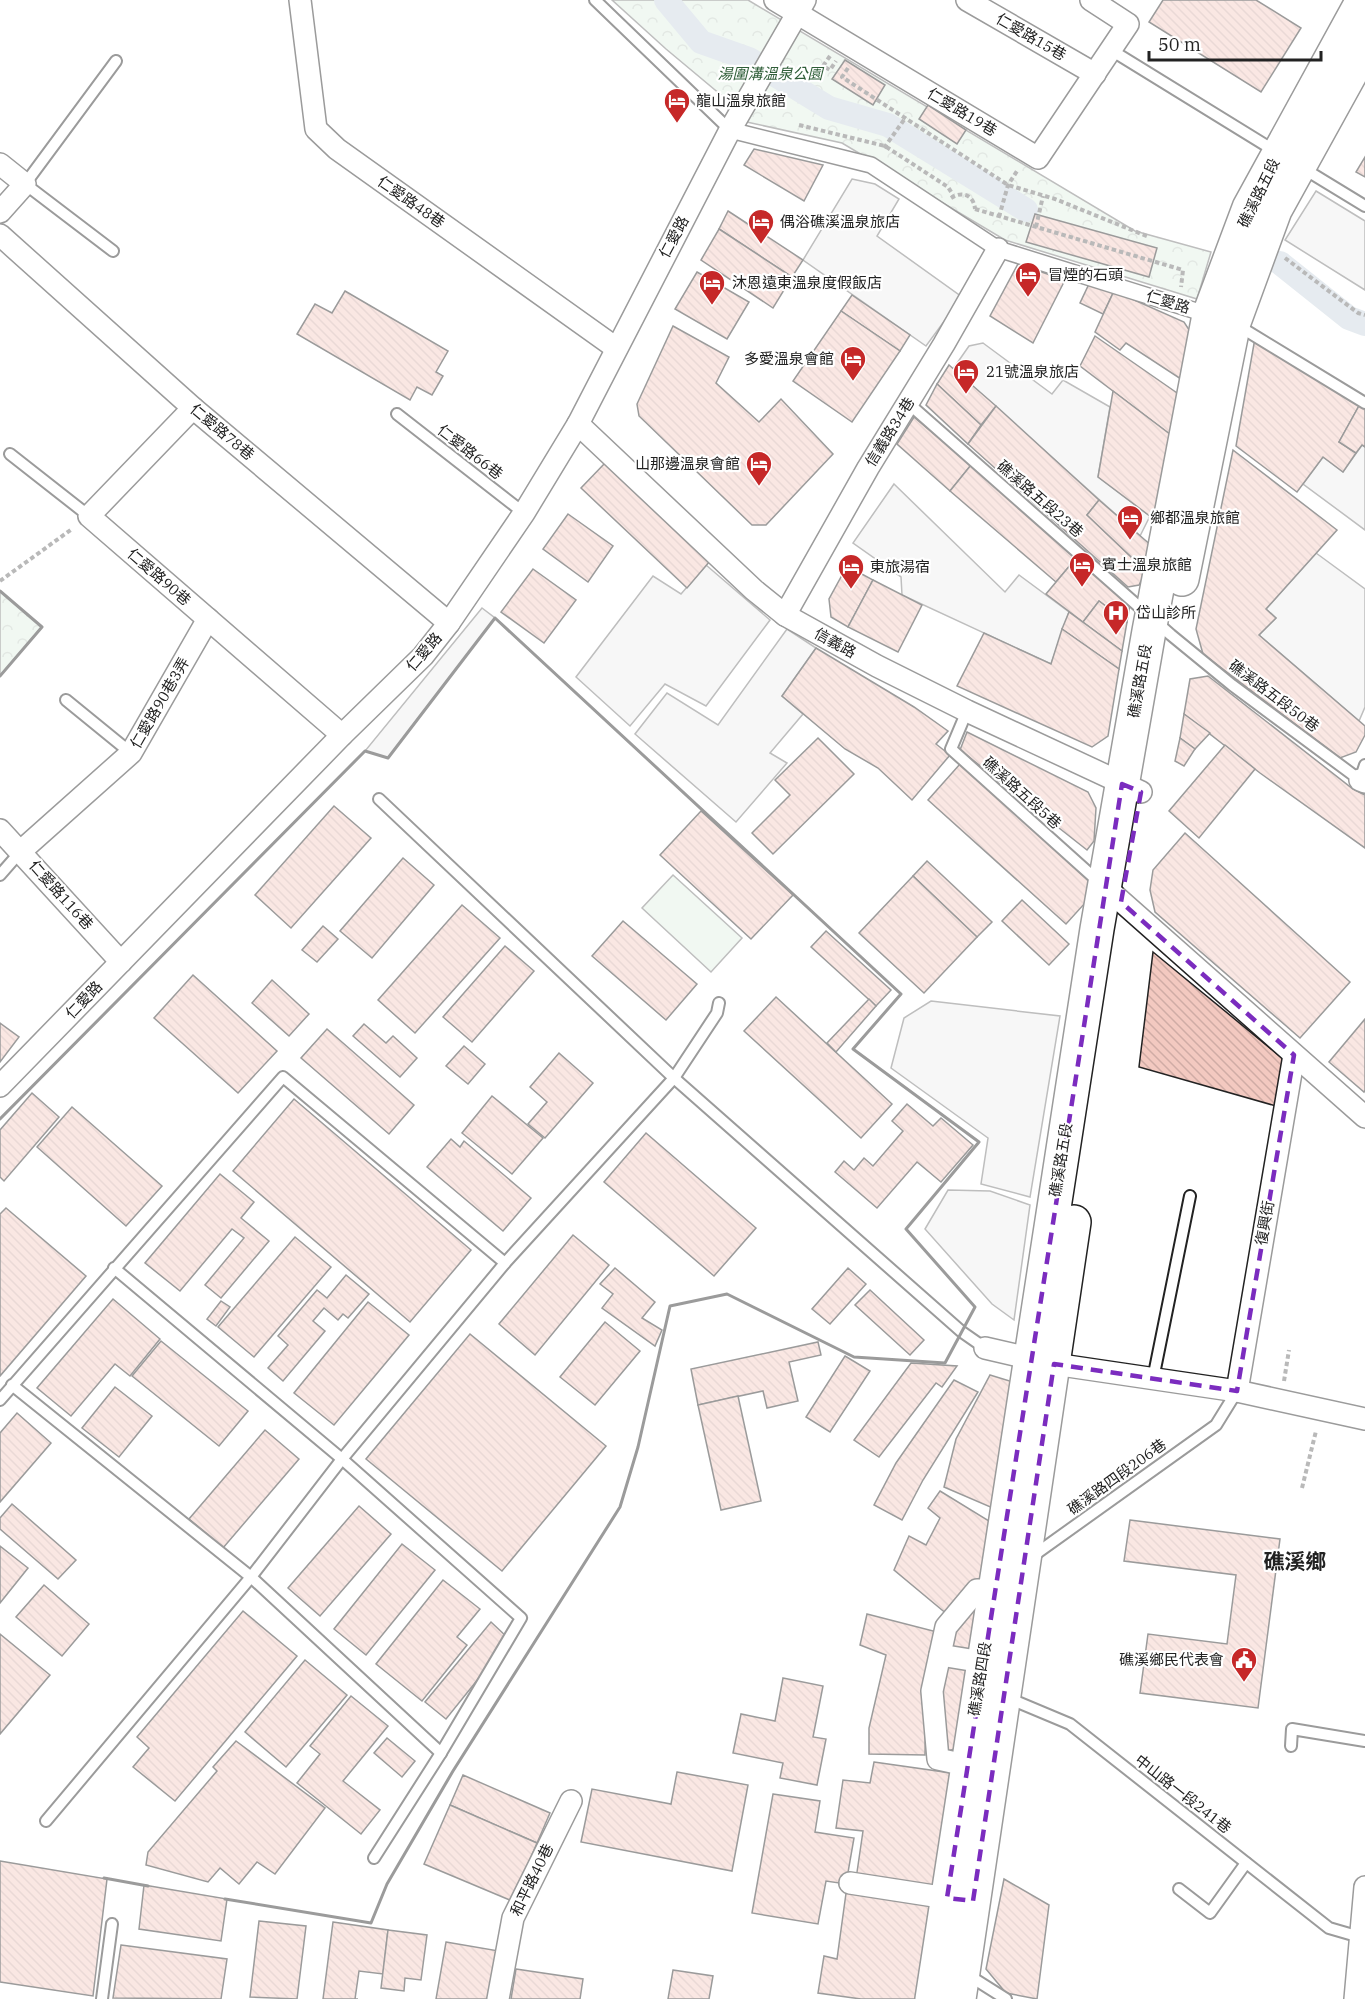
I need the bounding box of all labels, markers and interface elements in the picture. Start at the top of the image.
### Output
street label: 仁愛路15巷 [993,9,1070,64]
scale bar [1149,24,1322,62]
text: 50 m [1158,33,1201,56]
park label: 湯圍溝溫泉公園 [717,64,824,83]
street label: 仁愛路19巷 [924,83,1001,140]
hotel icon: 龍山溫泉旅館 [662,86,692,124]
place label: 龍山溫泉旅館 [696,91,786,110]
street label: 礁溪路五段 [1234,155,1284,231]
street label: 仁愛路48巷 [374,171,449,232]
hotel icon: 偶浴礁溪溫泉旅店 [746,207,776,245]
street label: 仁愛路 [655,212,693,261]
place label: 偶浴礁溪溫泉旅店 [780,212,900,231]
hotel icon: 冒煙的石頭 [1013,260,1043,298]
place label: 冒煙的石頭 [1048,265,1123,284]
hotel icon: 沐恩遠東溫泉度假飯店 [697,268,727,306]
place label: 沐恩遠東溫泉度假飯店 [732,273,882,292]
street label: 仁愛路 [1144,286,1192,317]
hotel icon: 多愛溫泉會館 [838,344,868,382]
place label: 多愛溫泉會館 [744,349,834,368]
hotel icon: 21號溫泉旅店 [951,357,981,395]
place label: 21號溫泉旅店 [986,362,1079,381]
street label: 信義路34巷 [861,394,918,470]
street label: 仁愛路78巷 [186,399,258,464]
street label: 仁愛路66巷 [434,420,507,483]
hotel icon: 山那邊溫泉會館 [744,449,774,487]
place label: 山那邊溫泉會館 [635,454,740,473]
street label: 礁溪路五段23巷 [993,456,1087,541]
hotel icon: 鄉都溫泉旅館 [1115,503,1145,541]
place label: 鄉都溫泉旅館 [1150,508,1240,527]
street label: 仁愛路90巷 [124,544,195,609]
hotel icon: 賓士溫泉旅館 [1067,550,1097,588]
hotel icon: 東旅湯宿 [836,552,866,590]
place label: 賓士溫泉旅館 [1102,555,1192,574]
place label: 東旅湯宿 [870,557,930,576]
hospital icon: 岱山診所 [1101,598,1131,636]
place label: 岱山診所 [1136,603,1196,622]
street label: 信義路 [811,623,860,662]
street label: 仁愛路 [402,628,446,675]
street label: 礁溪路五段 [1124,642,1155,720]
street label: 仁愛路90巷3弄 [126,654,193,752]
street label: 礁溪路五段50巷 [1225,656,1323,736]
street label: 礁溪路五段5巷 [979,752,1065,833]
street label: 仁愛路116巷 [25,856,98,933]
street label: 仁愛路 [61,977,106,1022]
street label: 礁溪路五段 [1045,1121,1076,1198]
street label: 復興街 [1251,1199,1278,1247]
street label: 礁溪路四段206巷 [1064,1435,1170,1519]
district label: 礁溪鄉 [1264,1547,1327,1575]
street label: 礁溪路四段 [964,1640,995,1717]
public building icon: 礁溪鄉民代表會 [1229,1645,1259,1683]
place label: 礁溪鄉民代表會 [1119,1650,1224,1669]
street label: 中山路一段241巷 [1131,1750,1235,1837]
street label: 和平路40巷 [506,1841,557,1919]

